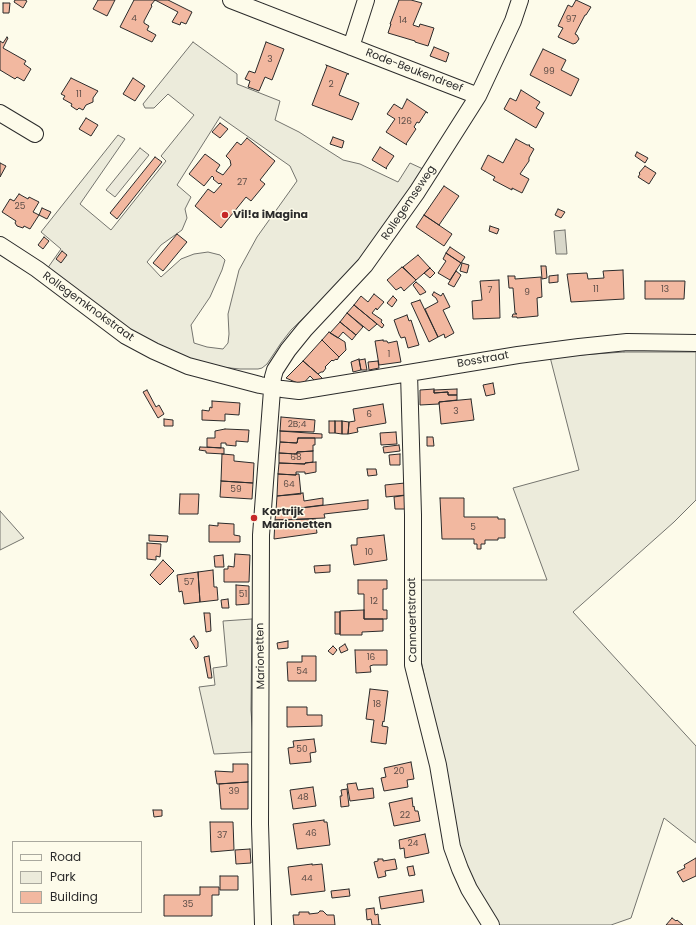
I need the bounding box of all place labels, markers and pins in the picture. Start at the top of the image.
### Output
place label: Vil!a iMagina [233,208,308,222]
marker: Vil!a iMagina [220,210,230,220]
place label: Kortrijk Marionetten [262,505,332,531]
marker: Kortrijk Marionetten [249,513,259,523]

